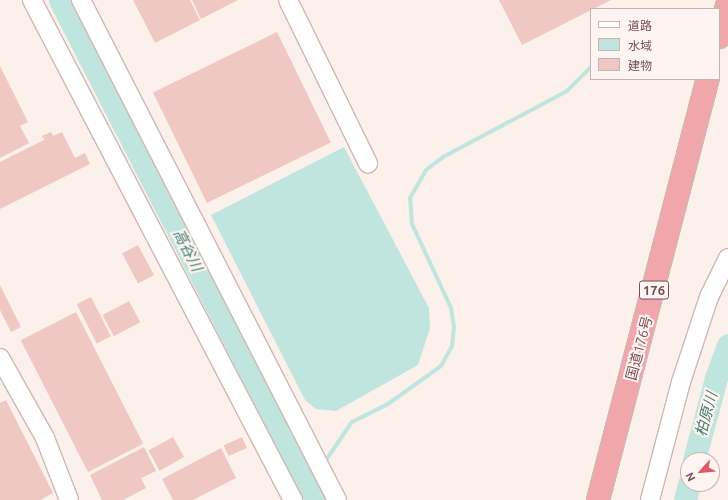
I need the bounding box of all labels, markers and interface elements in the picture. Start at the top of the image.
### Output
legend [590,8,720,80]
text: 道路 [628,19,652,32]
text: 水域 [628,39,652,52]
text: 建物 [628,59,652,72]
water label: 高谷川 [170,226,206,274]
road number: 176 [639,279,669,301]
street label: 国道176号 [622,314,656,382]
water label: 柏原川 [691,390,721,438]
north arrow [680,452,720,492]
text: N [683,471,697,483]

